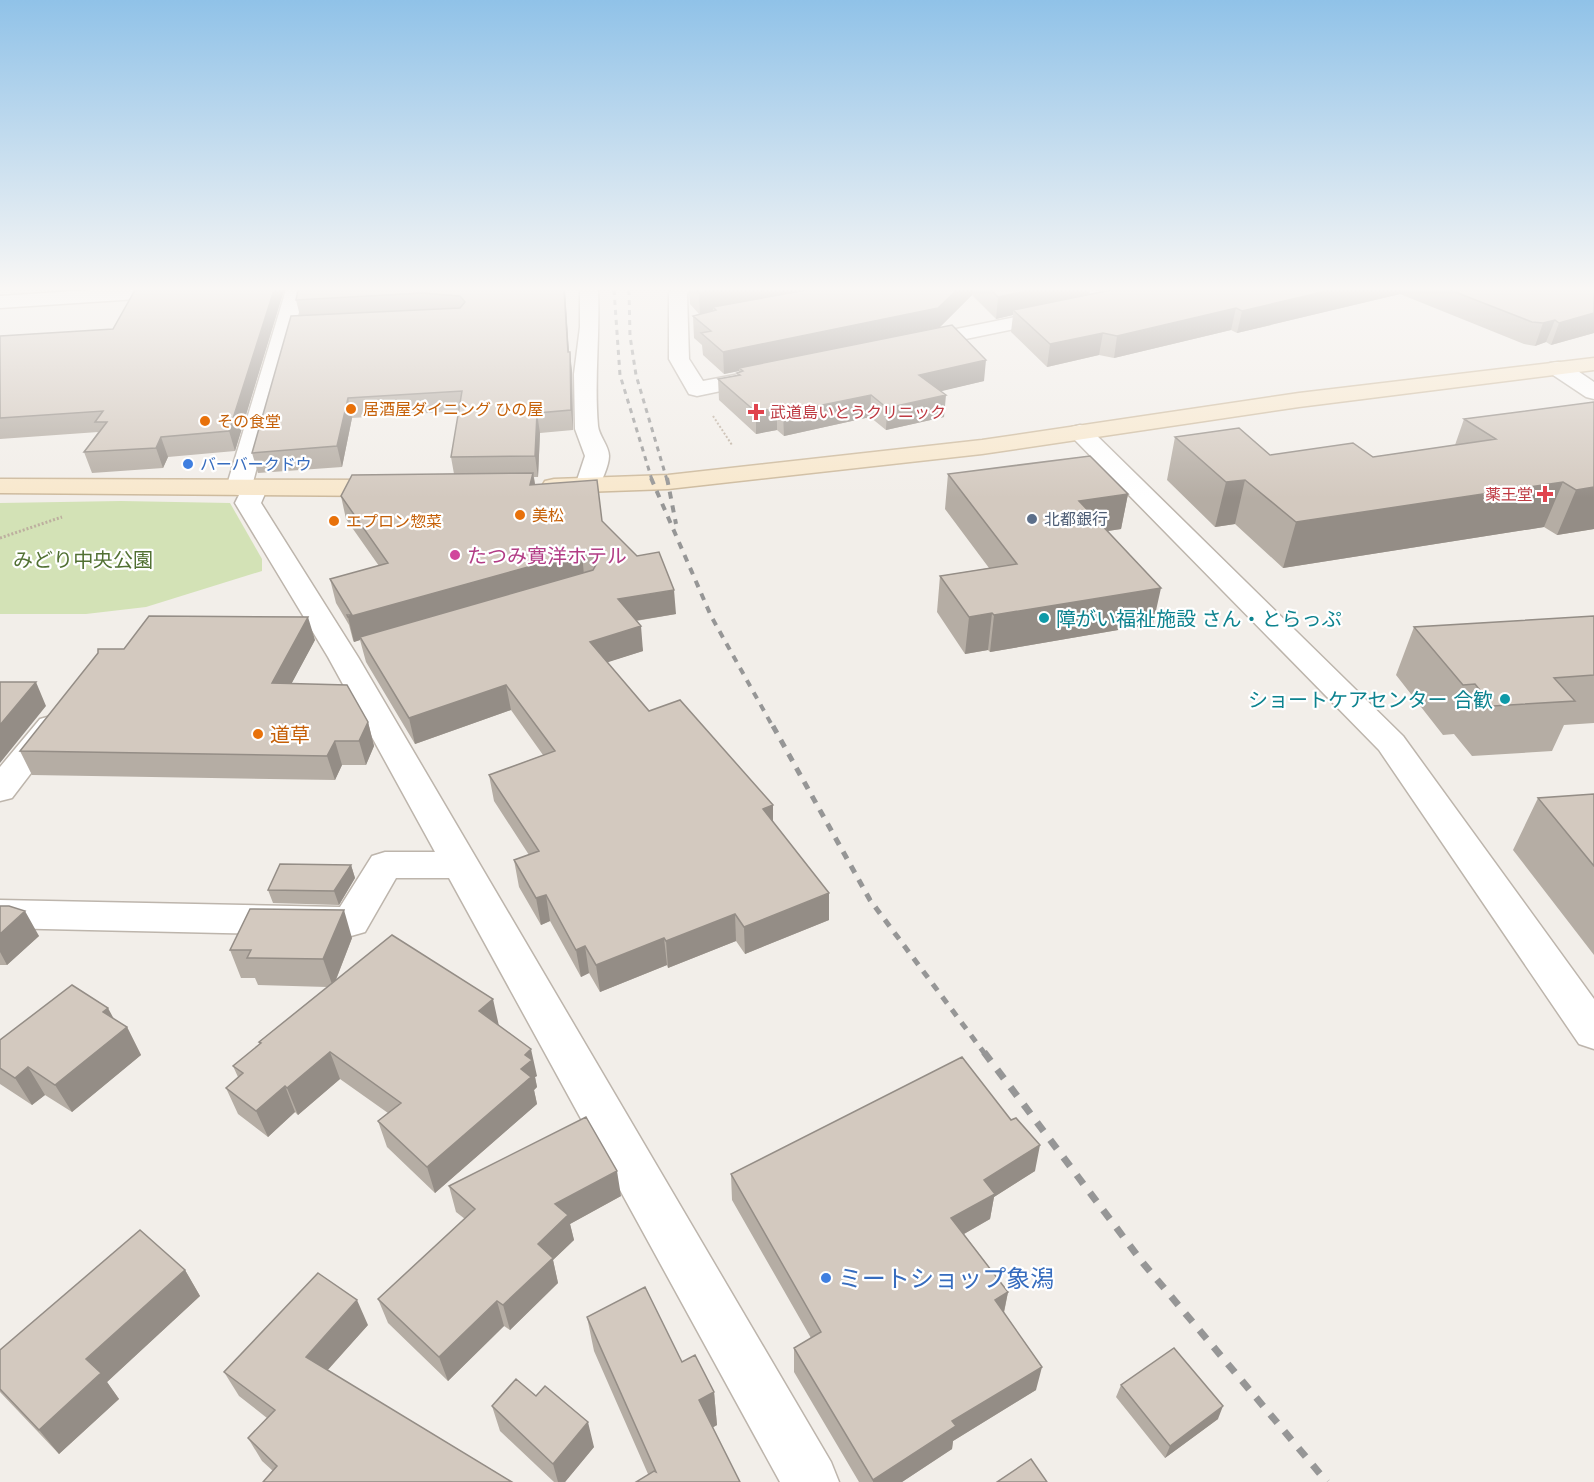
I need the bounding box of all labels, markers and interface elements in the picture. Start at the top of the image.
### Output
place label: 居酒屋ダイニング ひの屋 [363,399,543,419]
marker: 居酒屋ダイニング ひの屋 [344,402,358,416]
place label: 武道島いとうクリニック [770,402,946,422]
marker: 武道島いとうクリニック [747,403,765,421]
place label: その食堂 [217,411,281,431]
marker: その食堂 [198,414,212,428]
place label: バーバークドウ [200,454,312,474]
marker: バーバークドウ [181,457,195,471]
place label: 薬王堂 [1485,484,1533,504]
marker: 薬王堂 [1538,487,1552,501]
place label: 美松 [532,505,564,525]
marker: 美松 [513,508,527,522]
place label: 北都銀行 [1044,509,1108,529]
place label: エプロン惣菜 [346,511,442,531]
marker: 北都銀行 [1025,512,1039,526]
marker: エプロン惣菜 [327,514,341,528]
place label: たつみ寛洋ホテル [467,543,627,568]
park label: みどり中央公園 [13,547,153,572]
marker: たつみ寛洋ホテル [448,548,462,562]
place label: 障がい福祉施設 さん・とらっぷ [1056,606,1341,631]
marker: 障がい福祉施設 さん・とらっぷ [1037,611,1051,625]
place label: ショートケアセンター 合歓 [1248,687,1493,712]
marker: ショートケアセンター 合歓 [1498,692,1512,706]
place label: 道草 [270,722,310,747]
marker: 道草 [251,727,265,741]
place label: ミートショップ象潟 [838,1263,1054,1293]
marker: ミートショップ象潟 [819,1271,833,1285]

